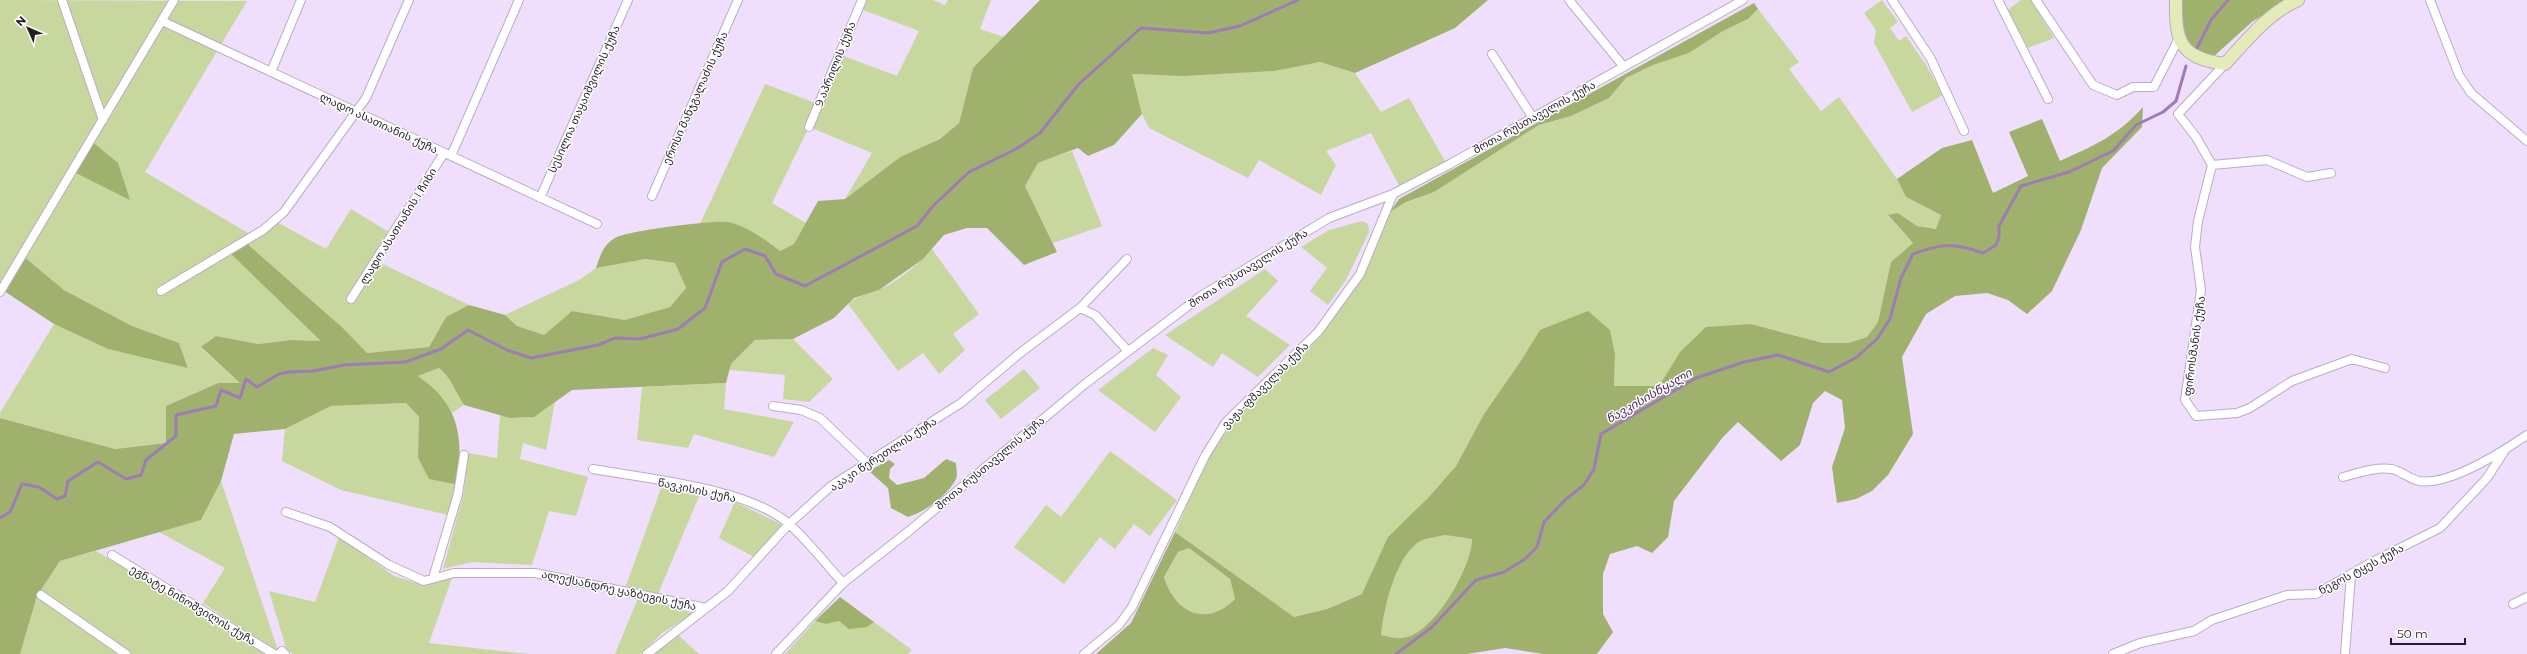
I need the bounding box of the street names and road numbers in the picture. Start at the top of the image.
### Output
street label: 9 აპრილის ქუჩა [812,19,858,109]
street label: სესილია თაყაიშვილის ქუჩა [545,23,623,175]
street label: ეროსი მანჯგალაძის ქუჩა [659,29,731,167]
street label: შოთა რუსთაველის ქუჩა [1470,77,1598,157]
street label: ლადო ასათიანის ქუჩა [318,90,440,156]
street label: ლადო ასათიანის I ჩიხი [356,165,440,287]
street label: შოთა რუსთაველის ქუჩა [1186,226,1310,310]
street label: ფიროსმანის ქუჩა [2180,295,2208,397]
street label: ვაჟა-ფშაველას ქუჩა [1219,339,1311,431]
street label: შოთა რუსთაველის ქუჩა [933,413,1047,513]
street label: აკაკი წერეთლის ქუჩა [827,414,939,494]
street label: წავკისის ქუჩა [657,475,737,505]
street label: ნეგოს ტყეს ქუჩა [2316,541,2406,597]
street label: ეგნატე ნინოშვილის ქუჩა [128,562,258,648]
street label: ალექსანდრე ყაზბეგის ქუჩა [540,567,698,613]

